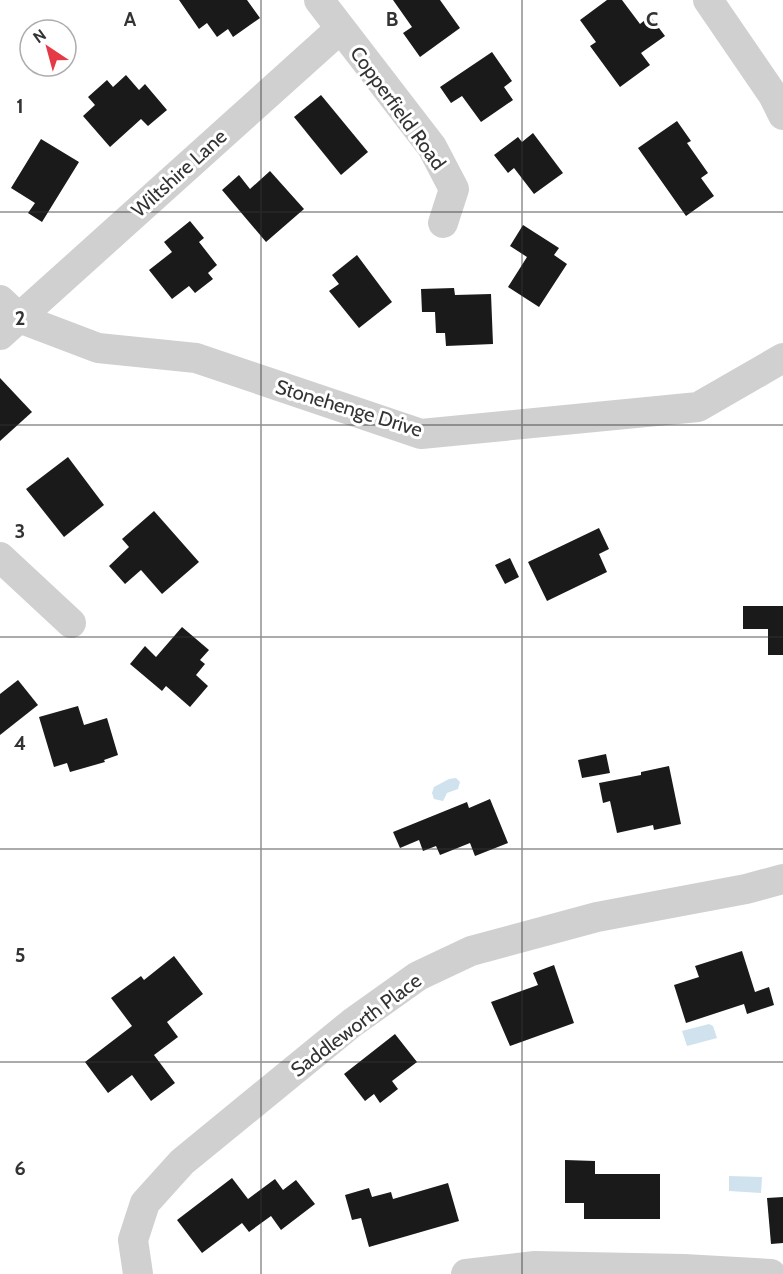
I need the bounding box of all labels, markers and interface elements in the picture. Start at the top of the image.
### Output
text: A [124,7,137,31]
text: B [386,7,398,31]
text: C [646,7,658,31]
north arrow [18,18,78,78]
text: N [29,25,50,47]
street label: Copperfield Road [345,42,451,174]
text: 1 [16,94,24,118]
street label: Wiltshire Lane [127,124,231,222]
text: 2 [15,306,25,330]
street label: Stonehenge Drive [273,374,425,442]
text: 3 [15,519,25,543]
text: 4 [14,731,26,755]
text: 5 [15,943,25,967]
street label: Saddleworth Place [286,968,426,1082]
text: 6 [14,1156,26,1180]

